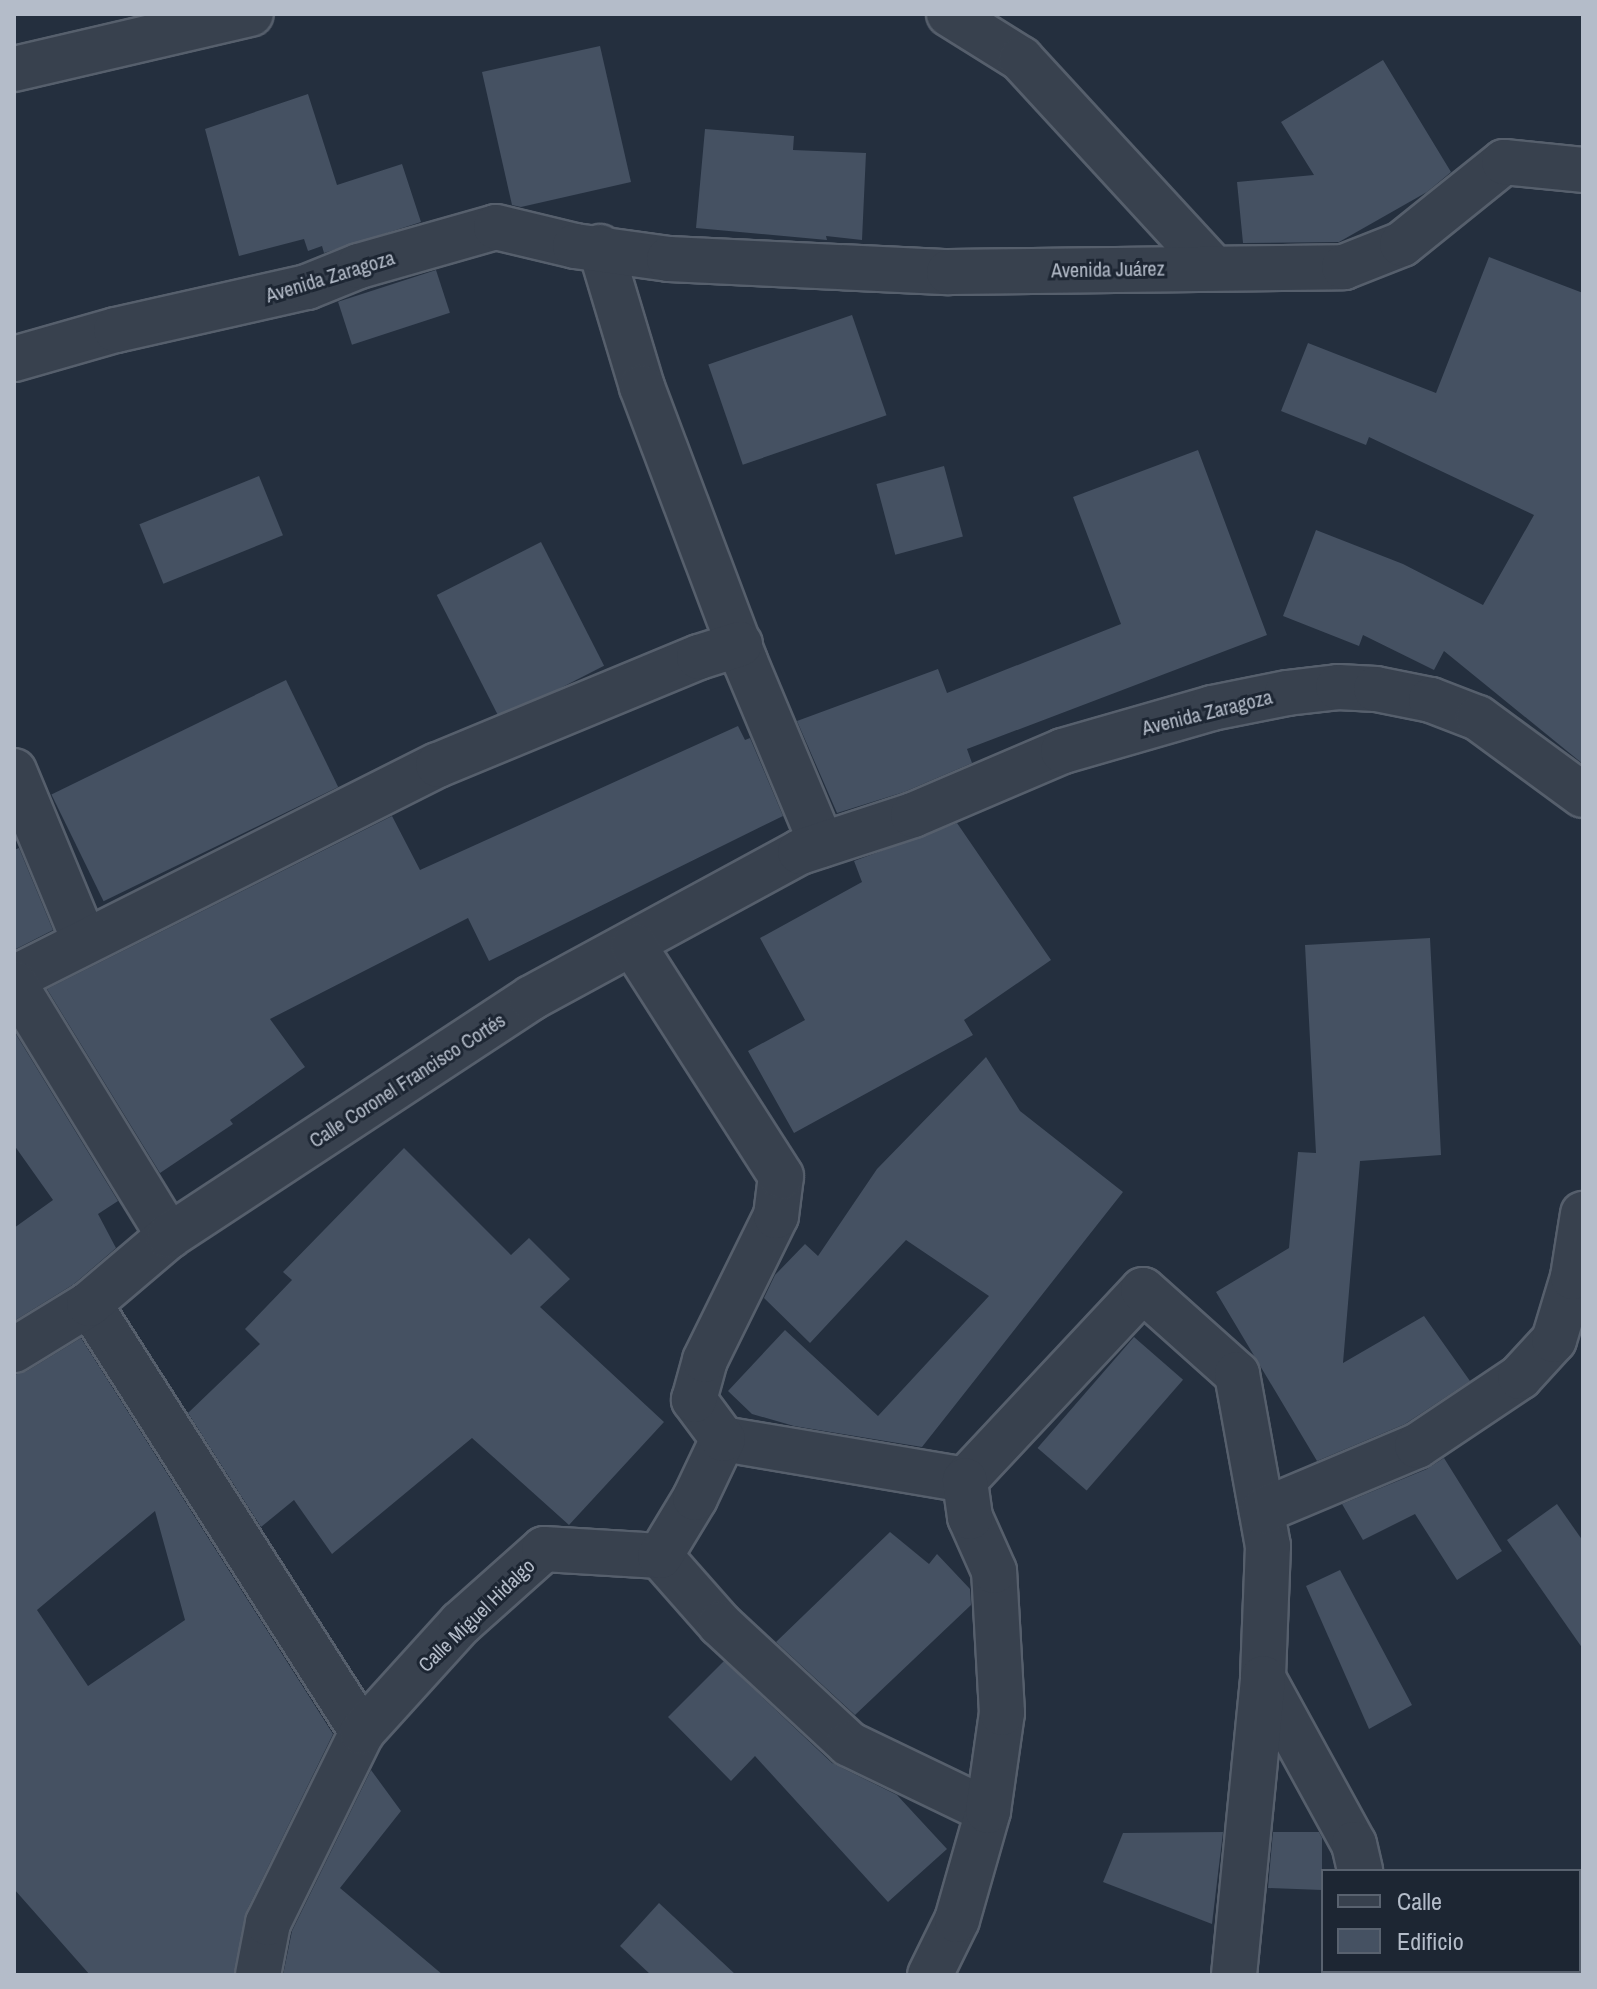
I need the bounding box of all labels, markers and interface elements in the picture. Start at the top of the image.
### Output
street label: Avenida Zaragoza [263,245,397,307]
street label: Avenida Juárez [1051,256,1165,282]
street label: Avenida Zaragoza [1139,684,1275,740]
street label: Calle Coronel Francisco Cortés [305,1008,509,1152]
street label: Calle Miguel Hidalgo [413,1553,539,1677]
legend [1321,1869,1581,1973]
text: Calle [1397,1885,1442,1917]
text: Edificio [1397,1925,1464,1957]

